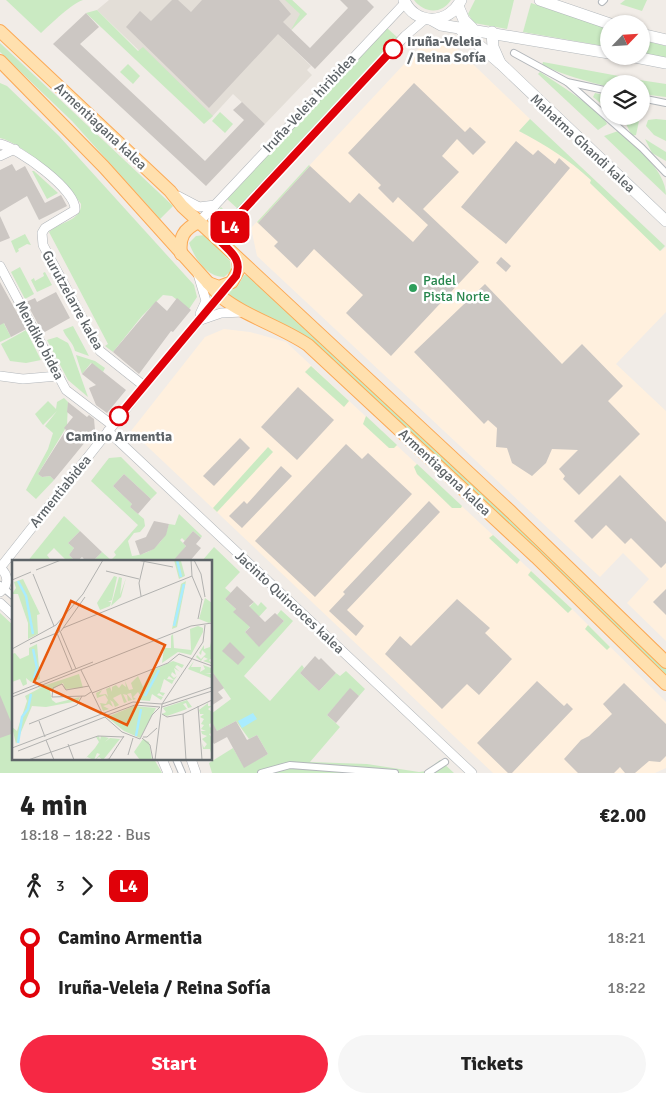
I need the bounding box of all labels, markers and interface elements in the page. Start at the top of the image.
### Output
north arrow [600,15,650,65]
map controls [600,15,650,125]
place label: Iruña-Veleia / Reina Sofía [407,33,486,66]
marker: Iruña-Veleia / Reina Sofía [383,39,403,59]
street label: Iruña-Veleia hiribidea [259,50,359,156]
button: layers [600,75,650,125]
street label: Armentiagana kalea [51,79,150,173]
street label: Mahatma Ghandi kalea [527,90,639,196]
line badge: L4 [208,211,252,243]
text: L4 [220,216,240,238]
street label: Gurutzelarre kalea [38,247,107,353]
place label: Padel Pista Norte [423,272,490,305]
marker: Padel Pista Norte [407,282,419,294]
street label: Mendiko bidea [12,298,67,383]
marker: Camino Armentia [109,406,129,426]
street label: Armentiagana kalea [395,425,494,519]
place label: Camino Armentia [66,428,172,445]
street label: Armentiabidea [26,452,95,531]
street label: Jacinto Quincoces kalea [232,547,348,657]
inset map [12,560,212,760]
text: 4 min [20,789,88,823]
text: €2.00 [600,804,646,828]
text: 18:18 – 18:22 · Bus [20,825,151,845]
icon: walk [20,872,48,900]
icon: forward [73,872,101,900]
text: L4 [119,875,138,897]
text: 3 [56,876,65,896]
text: Camino Armentia [58,926,202,950]
text: 18:21 [607,928,646,948]
text: Iruña-Veleia / Reina Sofía [58,976,271,1000]
text: 18:22 [607,978,646,998]
button: Start [20,1035,328,1093]
button: Tickets [338,1035,646,1093]

